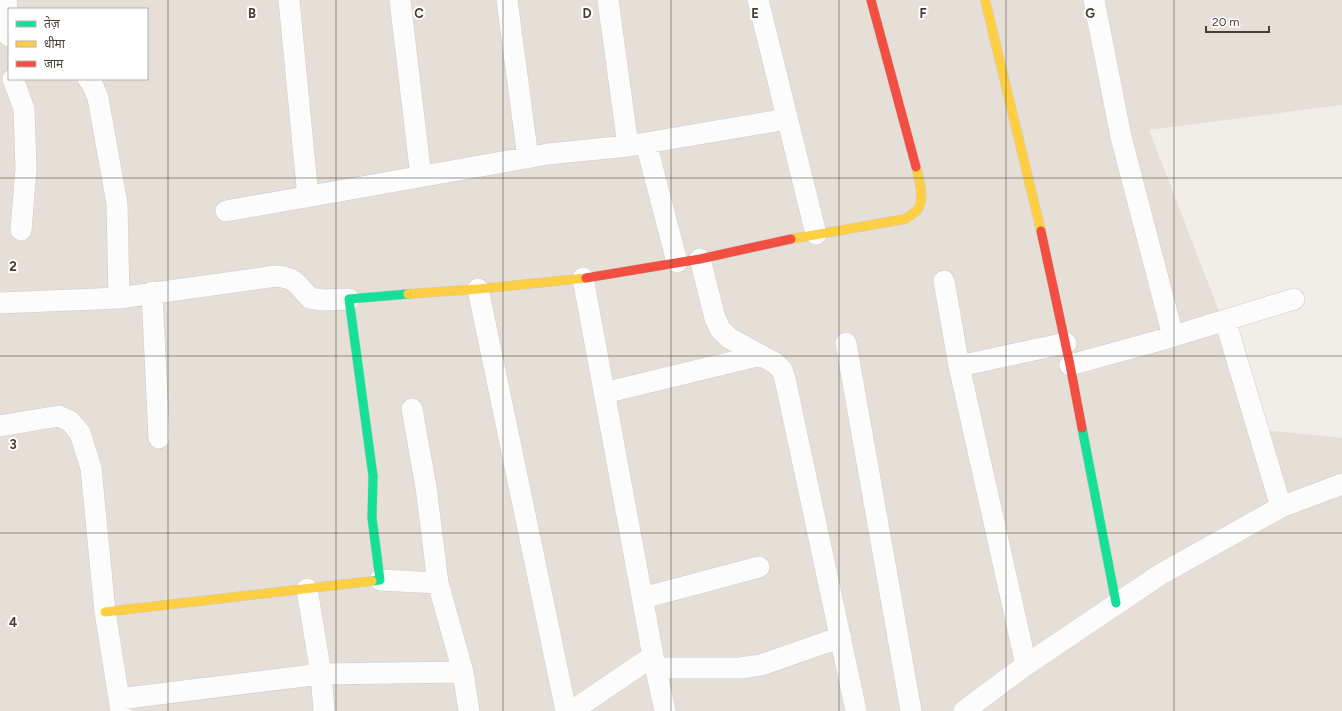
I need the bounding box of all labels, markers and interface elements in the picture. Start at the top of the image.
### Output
text: B [248,6,256,21]
text: C [414,6,424,21]
text: D [582,6,592,21]
text: E [751,6,759,21]
text: F [919,6,927,21]
text: G [1085,6,1095,21]
legend [8,8,148,80]
scale bar [1206,8,1269,34]
text: 20 m [1212,15,1240,29]
text: तेज़ [44,16,61,31]
text: धीमा [44,36,66,51]
text: जाम [44,57,64,71]
text: 2 [9,259,17,274]
text: 3 [9,437,17,452]
text: 4 [9,615,17,630]

